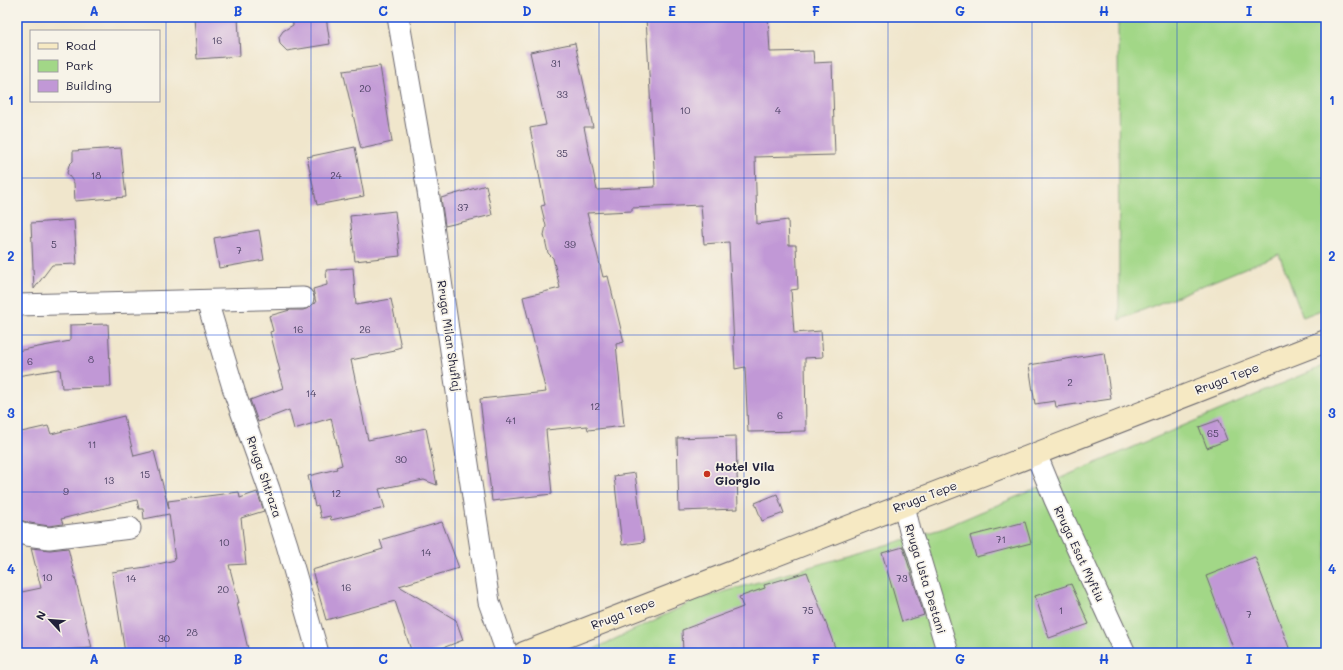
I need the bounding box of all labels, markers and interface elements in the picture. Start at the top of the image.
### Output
text: A [89,2,99,19]
text: B [234,2,243,19]
text: C [378,2,388,19]
text: D [522,2,532,19]
text: E [668,2,676,19]
text: F [812,2,820,19]
text: G [955,2,965,19]
text: H [1099,2,1109,19]
text: I [1246,2,1253,19]
legend [30,30,160,102]
house number: 16 [212,33,222,47]
text: Road [66,37,96,53]
house number: 31 [551,56,561,70]
text: Park [66,57,93,73]
text: Building [66,77,112,93]
house number: 20 [359,81,371,95]
house number: 33 [556,87,568,101]
text: 1 [8,91,14,108]
text: 1 [1329,91,1335,108]
house number: 10 [680,103,690,117]
house number: 4 [775,103,781,117]
house number: 35 [556,146,568,160]
house number: 18 [91,168,101,182]
house number: 24 [330,168,342,182]
house number: 37 [457,200,469,214]
house number: 5 [51,237,57,251]
house number: 39 [564,237,576,251]
house number: 7 [236,243,242,257]
text: 2 [7,247,15,264]
text: 2 [1328,247,1336,264]
street label: Rruga Milan Shuflaj [434,279,466,392]
house number: 16 [293,322,303,336]
house number: 26 [359,322,371,336]
house number: 8 [88,352,94,366]
house number: 6 [27,354,33,368]
street label: Rruga Tepe [1192,359,1261,398]
house number: 2 [1067,375,1073,389]
house number: 14 [306,386,316,400]
house number: 12 [590,399,600,413]
text: 3 [7,404,15,421]
text: 3 [1328,404,1336,421]
house number: 6 [777,408,783,422]
house number: 41 [506,413,516,427]
house number: 65 [1207,426,1219,440]
street label: Rruga Shtraza [244,434,286,519]
house number: 11 [88,437,96,451]
house number: 30 [395,452,407,466]
place label: Hotel Vila Giorgio [715,458,775,488]
house number: 15 [140,467,150,481]
marker: Hotel Vila Giorgio [702,469,712,479]
house number: 13 [104,473,114,487]
street label: Rruga Tepe [890,477,959,516]
house number: 9 [63,484,69,498]
house number: 12 [331,486,341,500]
street label: Rruga Esat Myftiu [1051,503,1109,604]
street label: Rruga Usta Destani [902,522,950,635]
house number: 71 [996,532,1006,546]
house number: 10 [219,535,229,549]
house number: 14 [421,545,431,559]
text: 4 [7,560,15,577]
text: 4 [1328,560,1336,577]
house number: 10 [42,570,52,584]
house number: 14 [126,571,136,585]
house number: 73 [896,571,908,585]
house number: 16 [341,580,351,594]
house number: 20 [217,582,229,596]
street label: Rruga Tepe [588,594,657,633]
north arrow [30,600,70,640]
house number: 75 [802,603,814,617]
house number: 1 [1059,603,1063,617]
house number: 7 [1246,607,1252,621]
text: N [32,608,49,622]
house number: 28 [186,625,198,639]
house number: 30 [158,631,170,645]
text: A [89,650,99,667]
text: B [234,650,243,667]
text: C [378,650,388,667]
text: D [522,650,532,667]
text: E [668,650,676,667]
text: F [812,650,820,667]
text: G [955,650,965,667]
text: H [1099,650,1109,667]
text: I [1246,650,1253,667]

